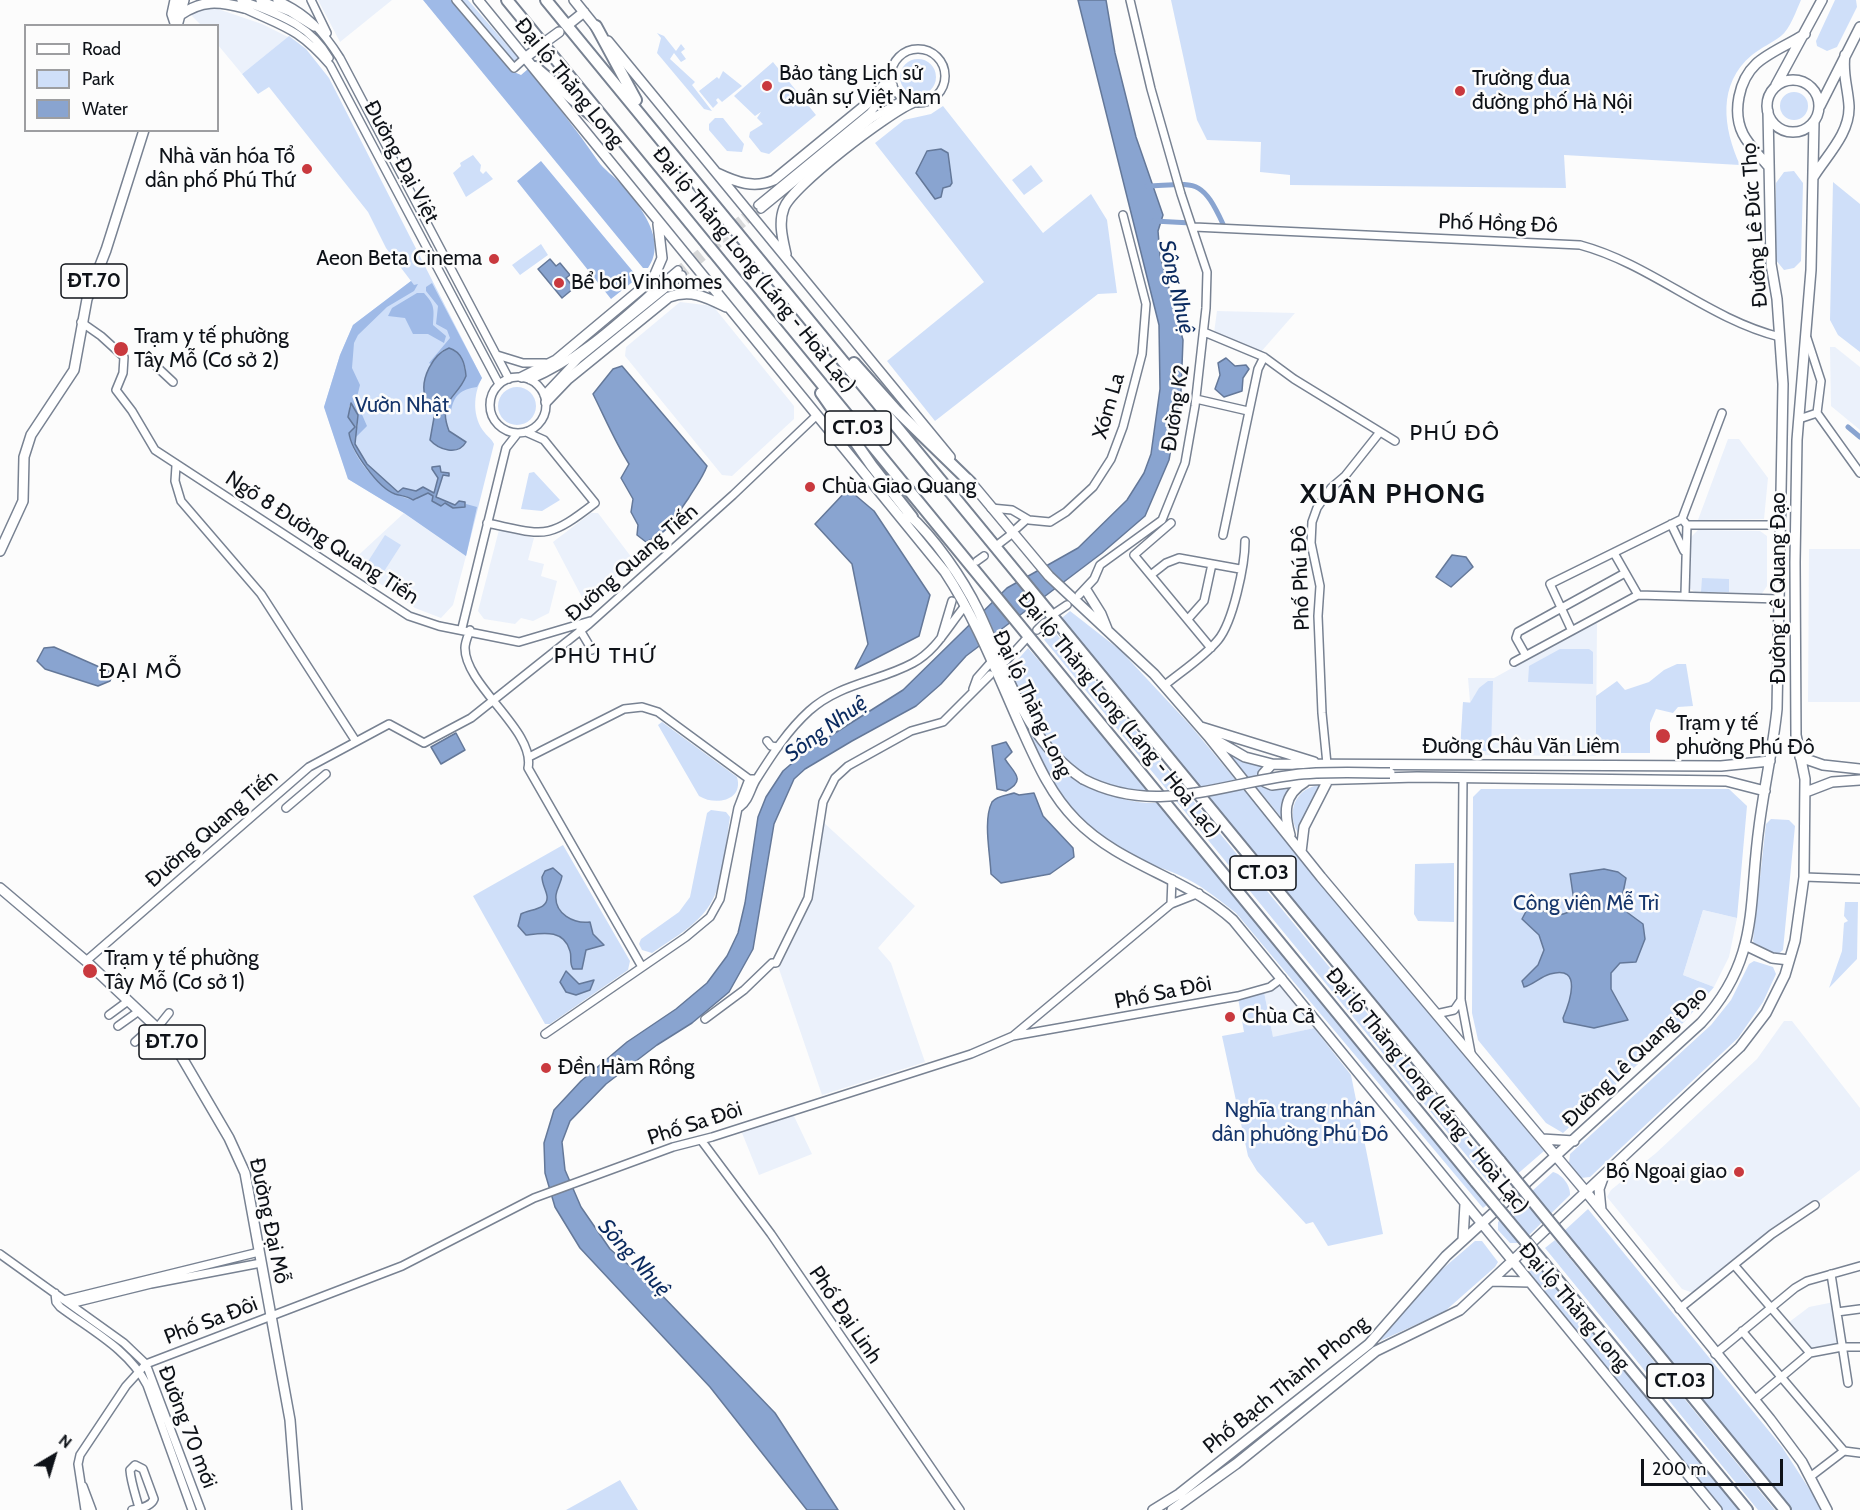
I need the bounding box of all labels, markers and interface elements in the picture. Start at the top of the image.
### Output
street label: Đại lộ Thăng Long [509,13,629,153]
legend [24,24,219,132]
text: Road [82,38,121,60]
place label: Bảo tàng Lịch sử Quân sự Việt Nam [779,61,941,111]
place label: Trường đua đường phố Hà Nội [1472,66,1632,116]
text: Park [82,68,114,90]
marker: Bảo tàng Lịch sử Quân sự Việt Nam [760,79,774,93]
marker: Trường đua đường phố Hà Nội [1453,84,1467,98]
street label: Đường Đại Việt [358,96,444,228]
text: Water [82,98,128,120]
street label: Đại lộ Thăng Long (Láng - Hoà Lạc) [647,142,861,398]
street label: Đường Lê Đức Thọ [1737,142,1773,308]
place label: Nhà văn hóa Tổ dân phố Phú Thứ [145,144,295,194]
marker: Nhà văn hóa Tổ dân phố Phú Thứ [300,162,314,176]
street label: Phố Hồng Đô [1438,209,1558,239]
water label: Sông Nhuệ [1152,238,1200,336]
place label: Aeon Beta Cinema [316,246,482,272]
marker: Aeon Beta Cinema [487,252,501,266]
road number: ĐT.70 [61,264,127,298]
place label: Bể bơi Vinhomes [571,270,722,296]
marker: Bể bơi Vinhomes [552,276,566,290]
place label: Trạm y tế phường Tây Mỗ (Cơ sở 2) [134,324,289,374]
marker: Trạm y tế phường Tây Mỗ (Cơ sở 2) [112,340,130,358]
street label: Đường K2 [1157,363,1195,453]
street label: Xóm La [1088,370,1130,442]
park label: Vườn Nhật [355,393,449,419]
road number: CT.03 [825,411,891,445]
district label: PHÚ ĐÔ [1410,421,1500,447]
street label: Ngõ 8 Đường Quang Tiến [221,466,423,610]
place label: Chùa Giao Quang [822,474,976,500]
district label: XUÂN PHONG [1300,479,1486,511]
marker: Chùa Giao Quang [803,480,817,494]
street label: Đường Lê Quang Đạo [1766,492,1792,684]
street label: Đường Quang Tiến [561,499,703,627]
street label: Phố Phú Đô [1287,525,1315,631]
street label: Đại lộ Thăng Long (Láng - Hoà Lạc) [1012,587,1226,843]
street label: Đại lộ Thăng Long [987,627,1077,781]
district label: PHÚ THỨ [554,644,656,670]
district label: ĐẠI MỖ [99,659,183,685]
water label: Sông Nhuệ [780,690,872,768]
place label: Trạm y tế phường Phú Đô [1676,711,1814,761]
marker: Trạm y tế phường Phú Đô [1654,727,1672,745]
street label: Đường Châu Văn Liêm [1422,734,1620,760]
street label: Đường Quang Tiến [141,765,283,893]
road number: CT.03 [1230,856,1296,890]
park label: Công viên Mễ Trì [1513,891,1659,917]
place label: Trạm y tế phường Tây Mỗ (Cơ sở 1) [104,946,259,996]
marker: Trạm y tế phường Tây Mỗ (Cơ sở 1) [81,962,99,980]
street label: Đại lộ Thăng Long (Láng - Hoà Lạc) [1320,963,1534,1219]
street label: Phố Sa Đôi [1113,971,1213,1015]
street label: Đường Lê Quang Đạo [1557,981,1713,1133]
place label: Chùa Cả [1242,1004,1315,1030]
marker: Chùa Cả [1223,1010,1237,1024]
road number: ĐT.70 [139,1025,205,1059]
place label: Đền Hàm Rồng [558,1055,694,1081]
marker: Đền Hàm Rồng [539,1061,553,1075]
street label: Phố Sa Đôi [645,1097,745,1151]
park label: Nghĩa trang nhân dân phường Phú Đô [1212,1098,1388,1148]
street label: Đường Đại Mỗ [243,1156,295,1286]
place label: Bộ Ngoại giao [1606,1159,1727,1185]
marker: Bộ Ngoại giao [1732,1165,1746,1179]
water label: Sông Nhuệ [592,1214,676,1302]
street label: Đại lộ Thăng Long [1513,1238,1635,1376]
street label: Phố Đại Linh [803,1261,887,1369]
street label: Phố Sa Đôi [161,1292,261,1350]
street label: Phố Bạch Thành Phong [1198,1311,1374,1459]
street label: Đường 70 mới [152,1362,222,1492]
road number: CT.03 [1647,1364,1713,1398]
north arrow [24,1426,84,1486]
text: N [55,1430,76,1452]
scale bar [1644,1447,1786,1485]
text: 200 m [1652,1458,1706,1480]

